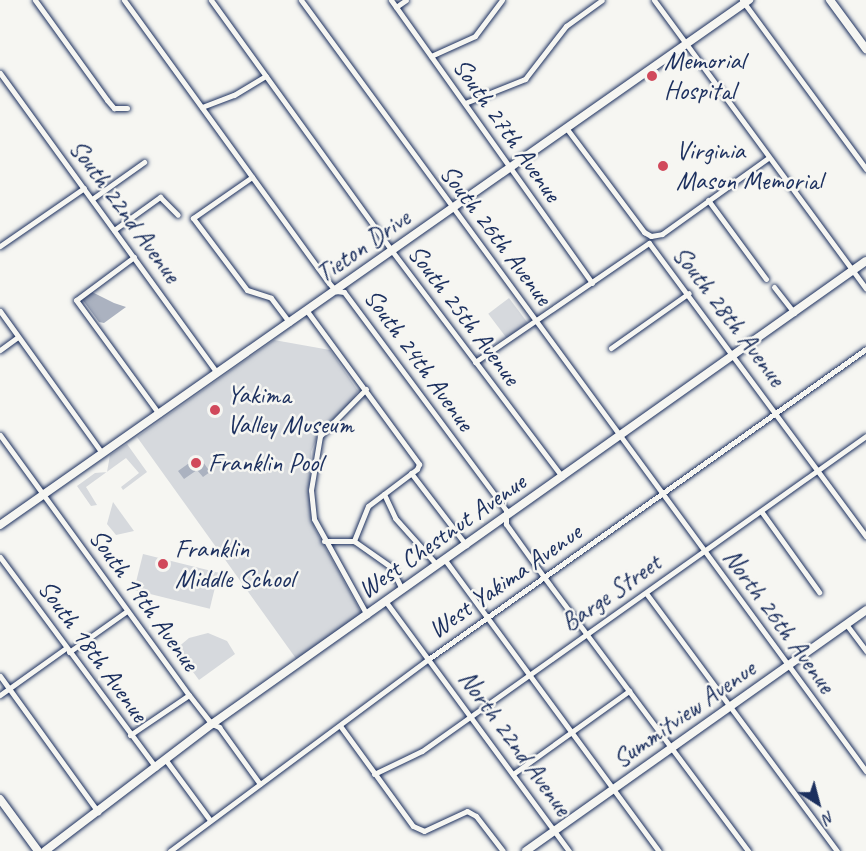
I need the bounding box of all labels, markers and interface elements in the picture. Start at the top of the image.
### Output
place label: Memorial Hospital [664,45,745,106]
street label: South 27th Avenue [446,52,568,208]
marker: Memorial Hospital [645,69,659,83]
street label: South 22nd Avenue [63,133,187,289]
place label: Virginia Mason Memorial [676,135,823,196]
marker: Virginia Mason Memorial [654,157,672,175]
street label: South 26th Avenue [433,159,559,311]
street label: Tieton Drive [310,202,416,290]
street label: South 25th Avenue [401,239,527,391]
street label: South 28th Avenue [666,240,792,392]
street label: South 24th Avenue [357,283,481,437]
place label: Yakima Valley Museum [227,379,353,440]
marker: Yakima Valley Museum [208,403,222,417]
place label: Franklin Pool [208,447,323,479]
marker: Franklin Pool [189,456,203,470]
street label: West Chestnut Avenue [352,467,532,605]
street label: West Yakima Avenue [422,516,588,646]
street label: South 19th Avenue [82,523,206,677]
place label: Franklin Middle School [175,533,294,594]
street label: North 26th Avenue [716,543,842,699]
street label: Barge Street [555,547,667,639]
marker: Franklin Middle School [156,557,170,571]
street label: South 18th Avenue [31,574,155,728]
street label: Summitview Avenue [607,653,761,775]
street label: North 22nd Avenue [452,664,578,822]
north arrow [788,773,848,833]
text: N [819,807,838,829]

